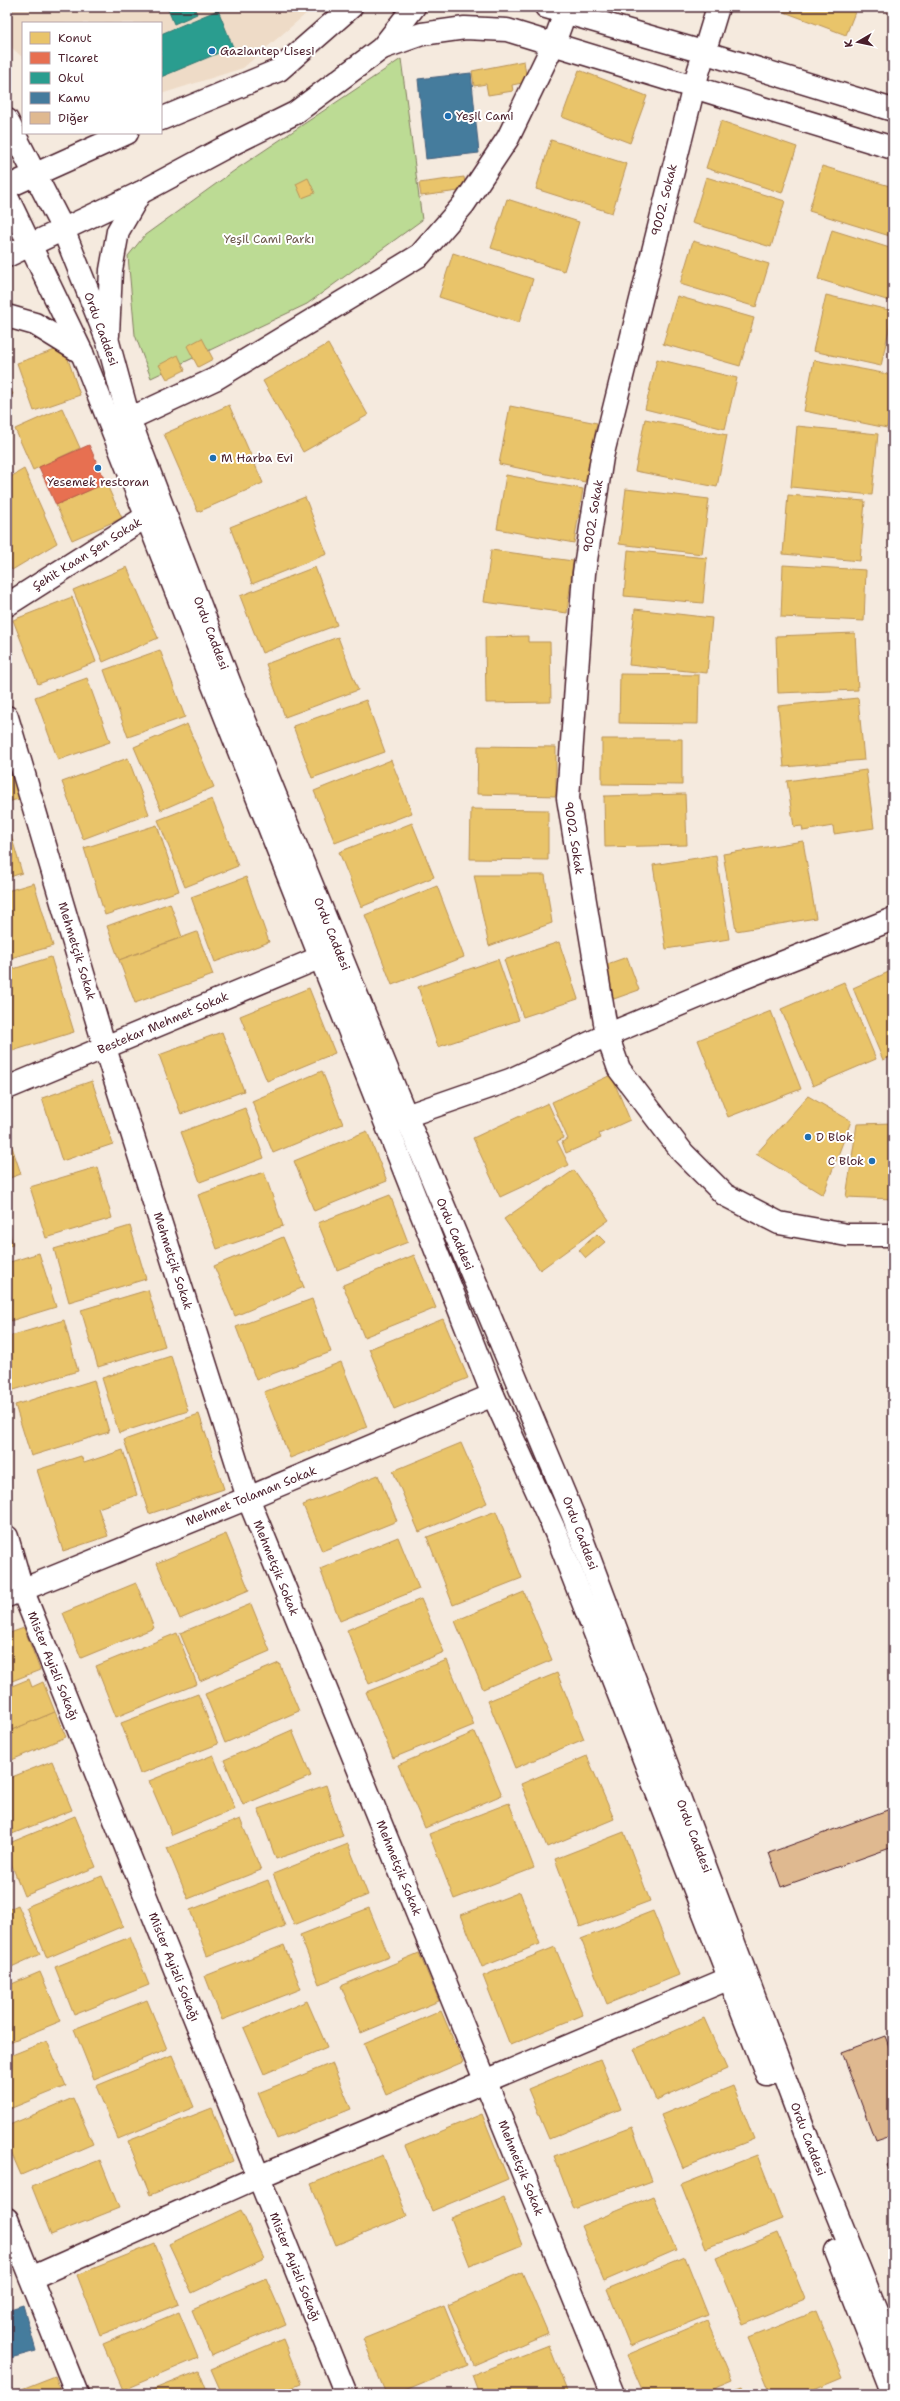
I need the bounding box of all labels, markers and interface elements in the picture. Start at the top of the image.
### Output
legend [22,22,162,134]
north arrow [838,22,878,62]
text: Konut [58,30,92,46]
text: K [841,38,857,48]
place label: Gaziantep Lisesi [220,43,315,59]
marker: Gaziantep Lisesi [207,46,217,56]
text: Ticaret [58,50,98,66]
text: Okul [58,70,84,86]
text: Kamu [58,90,90,106]
place label: Yeşil Cami [456,108,514,124]
text: Diğer [58,110,89,126]
marker: Yeşil Cami [443,111,453,121]
street label: 9002. Sokak [647,162,681,238]
park label: Yeşil Cami Parkı [224,231,314,247]
street label: Ordu Caddesi [80,290,122,368]
place label: M Harba Evi [221,450,293,466]
marker: M Harba Evi [208,453,218,463]
marker: Yesemek restoran [93,463,103,473]
place label: Yesemek restoran [47,474,149,490]
street label: 9002. Sokak [579,478,607,554]
street label: Şehit Kaan Şen Sokak [29,514,145,594]
street label: Ordu Caddesi [190,594,232,672]
street label: 9002. Sokak [560,800,588,876]
street label: Ordu Caddesi [310,895,354,973]
street label: Mehmetçik Sokak [54,900,100,1002]
street label: Bestekar Mehmet Sokak [95,988,231,1058]
place label: D Blok [816,1129,853,1145]
marker: D Blok [803,1132,813,1142]
place label: C Blok [828,1153,864,1169]
marker: C Blok [867,1156,877,1166]
street label: Ordu Caddesi [432,1195,478,1273]
street label: Mehmetçik Sokak [150,1210,196,1312]
street label: Mehmet Tolaman Sokak [183,1462,319,1530]
street label: Ordu Caddesi [559,1494,601,1572]
street label: Mehmetçik Sokak [250,1518,303,1618]
street label: Mister Ayizli Sokağı [24,1609,82,1723]
street label: Ordu Caddesi [673,1797,715,1875]
street label: Mehmetçik Sokak [373,1818,426,1918]
street label: Mister Ayizli Sokağı [145,1910,203,2024]
street label: Ordu Caddesi [787,2100,829,2178]
street label: Mehmetçik Sokak [495,2118,548,2218]
street label: Mister Ayizli Sokağı [266,2210,324,2324]

